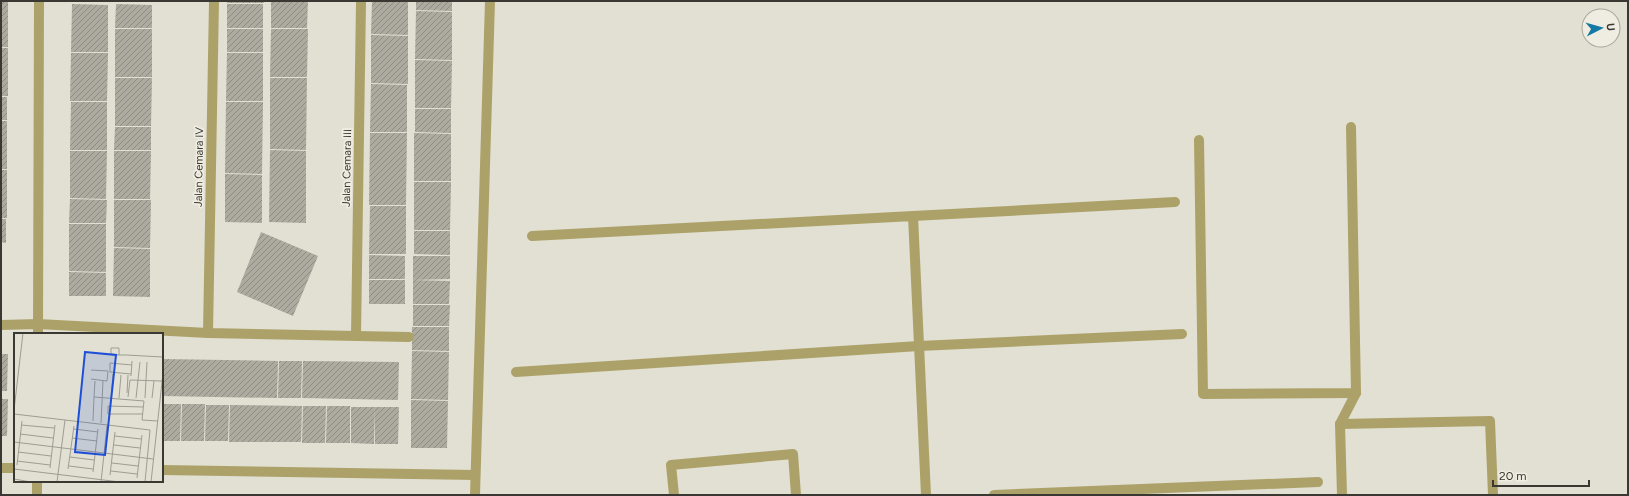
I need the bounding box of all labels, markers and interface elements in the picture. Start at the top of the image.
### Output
north arrow [1581,8,1621,48]
text: U [1604,22,1617,32]
street label: Jalan Cemara IV [192,127,206,207]
street label: Jalan Cemara III [340,129,354,207]
inset map [14,333,163,482]
scale bar [1493,462,1589,488]
text: 20 m [1499,469,1527,483]

